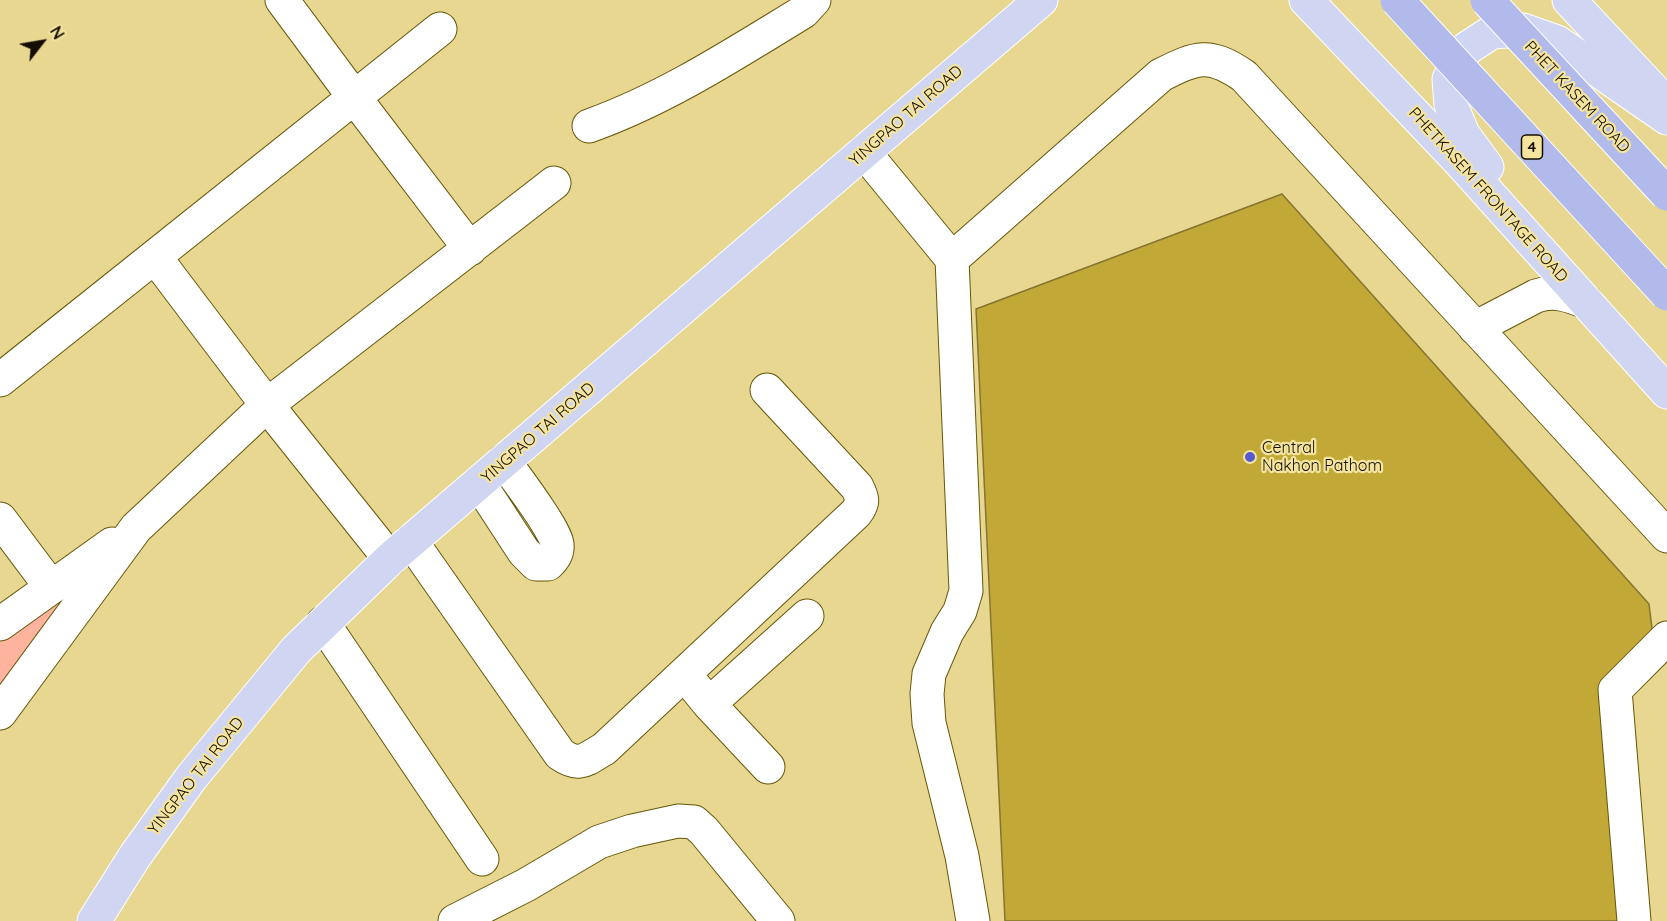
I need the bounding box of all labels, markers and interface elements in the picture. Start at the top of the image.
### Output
north arrow [12,12,72,72]
text: N [46,23,69,43]
street label: PHET KASEM ROAD [1520,37,1634,157]
street label: YINGPAO TAI ROAD [845,62,967,170]
street label: PHETKASEM FRONTAGE ROAD [1404,104,1572,286]
road number: 4 [1522,135,1543,159]
street label: YINGPAO TAI ROAD [477,379,599,487]
place label: Central Nakhon Pathom [1262,438,1382,476]
marker: Central Nakhon Pathom [1243,450,1257,464]
street label: YINGPAO TAI ROAD [144,713,248,839]

